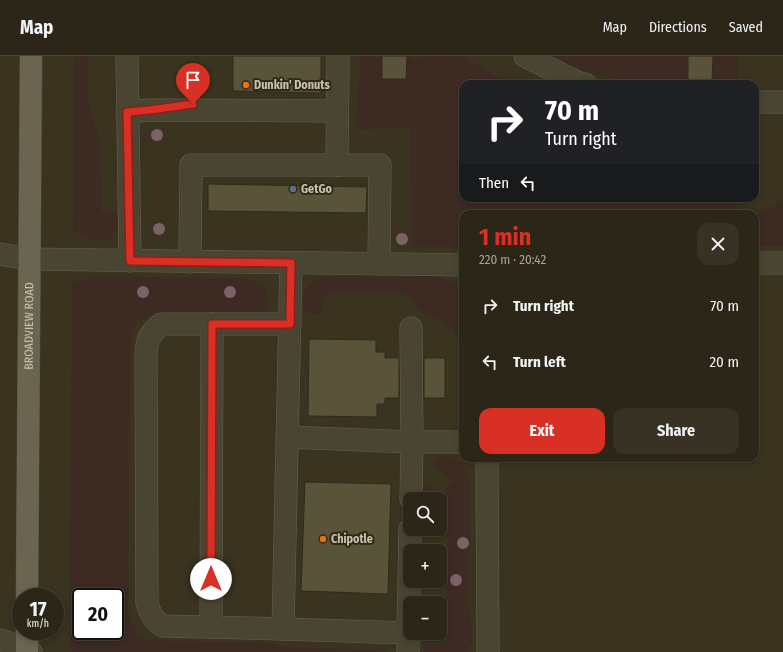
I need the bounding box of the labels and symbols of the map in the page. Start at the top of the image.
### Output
pin [176,63,210,104]
place label: Dunkin' Donuts [254,78,331,92]
marker: Dunkin' Donuts [241,80,251,90]
place label: GetGo [301,182,332,196]
marker: GetGo [288,184,298,194]
street label: BROADVIEW ROAD [22,282,36,370]
place label: Chipotle [331,532,373,546]
marker: Chipotle [318,534,328,544]
position arrow [190,558,232,600]
speed limit sign: 20 [72,588,124,640]

